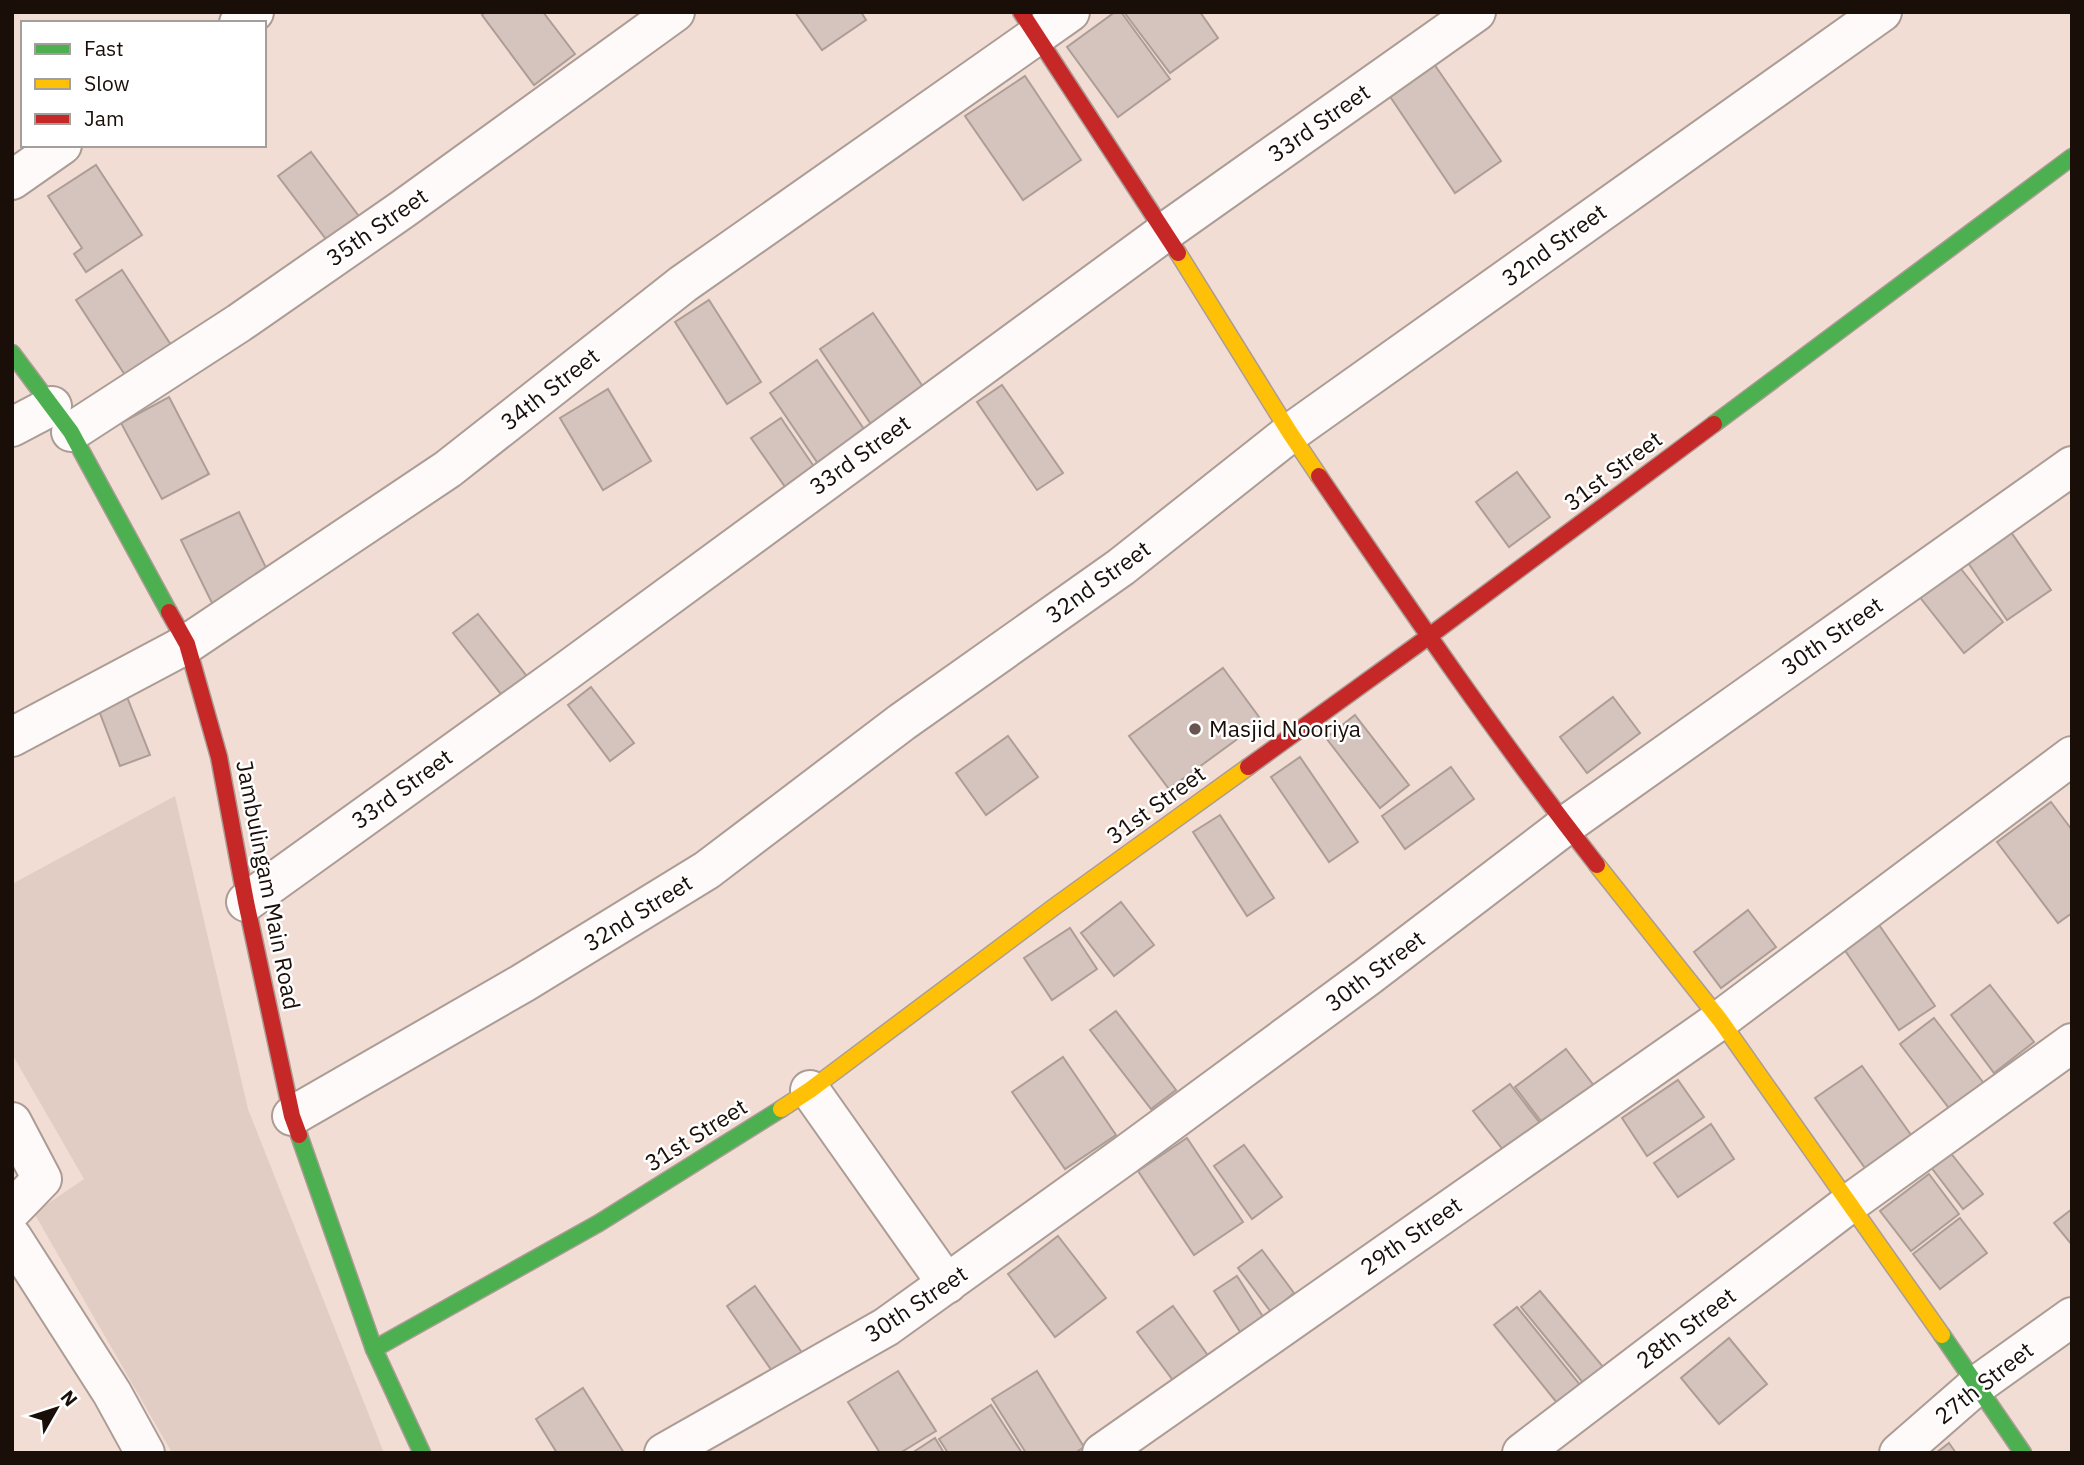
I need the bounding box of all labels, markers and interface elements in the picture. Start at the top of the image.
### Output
legend [21,21,266,147]
text: Fast [84,34,124,62]
text: Slow [84,69,130,97]
street label: 33rd Street [1262,76,1375,168]
text: Jam [84,104,124,132]
street label: 35th Street [320,180,433,272]
street label: 32nd Street [1495,196,1612,292]
street label: 34th Street [494,340,605,436]
street label: 33rd Street [803,407,916,501]
street label: 31st Street [1557,424,1667,517]
street label: 32nd Street [1039,533,1156,629]
street label: 30th Street [1775,589,1888,681]
place label: Masjid Nooriya [1209,713,1361,743]
marker: Masjid Nooriya [1187,721,1203,737]
street label: 33rd Street [345,741,458,835]
street label: Jambulingam Main Road [230,758,308,1012]
street label: 31st Street [1100,758,1211,850]
street label: 32nd Street [578,867,697,957]
street label: 30th Street [1319,923,1430,1017]
street label: 31st Street [639,1091,752,1177]
street label: 29th Street [1354,1189,1467,1281]
street label: 30th Street [858,1258,972,1348]
street label: 28th Street [1630,1280,1741,1374]
street label: 27th Street [1928,1334,2039,1430]
north arrow [21,1374,91,1444]
text: N [56,1385,83,1411]

